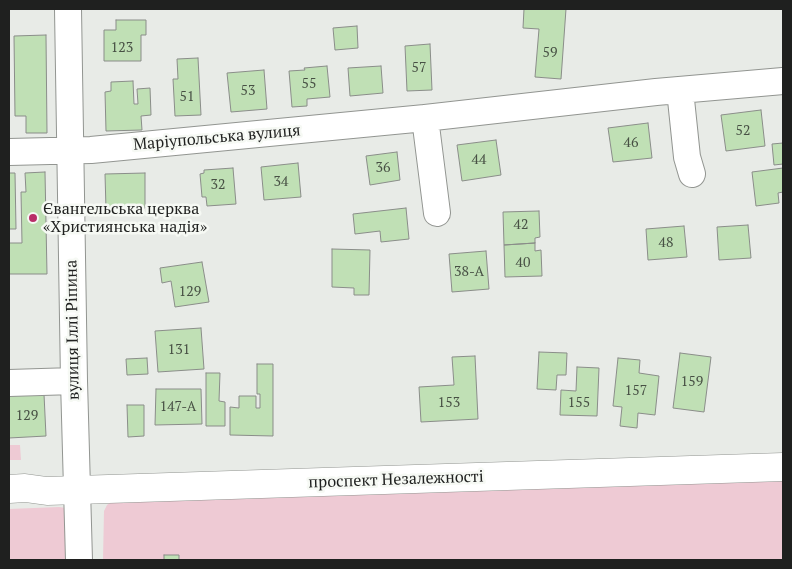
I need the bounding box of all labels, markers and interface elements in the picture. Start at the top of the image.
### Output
house number: 123 [111,40,133,56]
house number: 59 [543,45,557,61]
house number: 57 [412,60,426,76]
house number: 55 [302,76,316,92]
house number: 53 [241,83,255,99]
house number: 51 [180,89,194,105]
street label: Маріупольська вулиця [133,121,301,155]
house number: 52 [736,123,750,139]
house number: 46 [624,135,638,151]
house number: 44 [472,152,486,168]
house number: 36 [376,160,390,176]
house number: 34 [274,174,288,190]
house number: 32 [211,177,225,193]
place label: Євангельська церква «Християнська надія» [43,199,207,237]
marker: Євангельська церква «Християнська надія» [27,212,39,224]
house number: 42 [514,217,528,233]
house number: 48 [659,235,673,251]
house number: 40 [516,255,530,271]
street label: вулиця Іллі Ріпина [62,260,84,400]
house number: 38-А [454,264,484,280]
house number: 129 [179,284,201,300]
house number: 131 [168,342,190,358]
house number: 159 [681,374,703,390]
house number: 157 [625,383,647,399]
house number: 153 [438,395,460,411]
house number: 155 [568,395,590,411]
house number: 147-А [160,399,196,415]
house number: 129 [16,408,38,424]
street label: проспект Незалежності [308,467,484,493]

